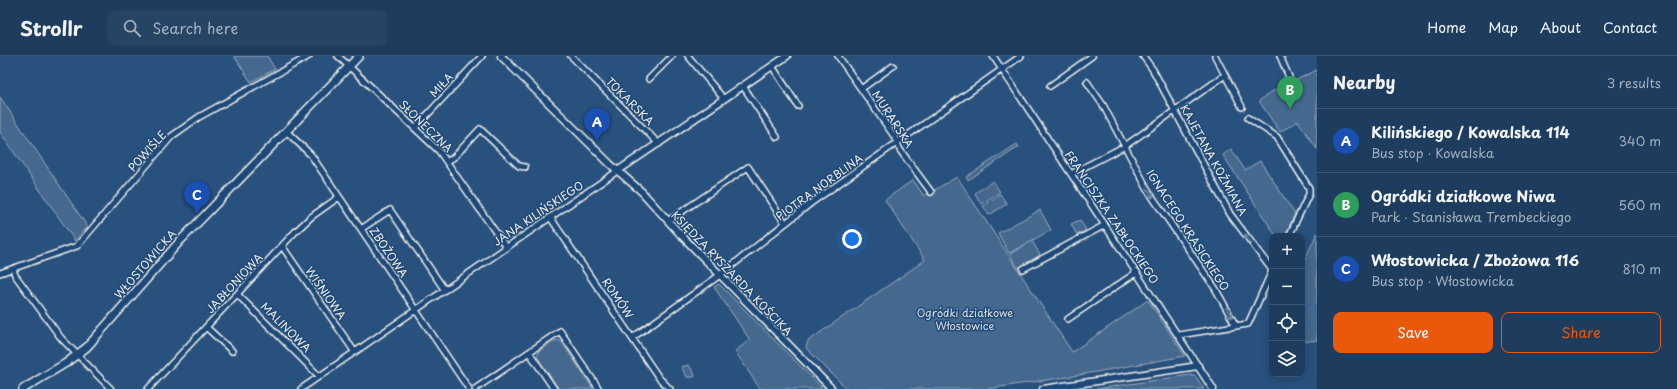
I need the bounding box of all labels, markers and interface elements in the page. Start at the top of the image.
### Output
search box [107,10,387,46]
text: Strollr [20,14,83,42]
text: Search here [153,16,238,39]
icon: search [121,17,143,39]
text: Home [1427,17,1466,38]
text: Map [1488,17,1518,38]
text: About [1540,17,1581,38]
text: Contact [1603,17,1657,38]
street label: MIŁA [425,69,457,101]
text: Nearby [1333,69,1395,95]
street label: TOKARSKA [602,73,658,129]
text: 3 results [1607,73,1661,92]
pin: B [1277,76,1303,109]
street label: MURARSKA [868,87,918,151]
street label: SŁONECZNA [395,96,457,156]
street label: KAJETANA KOŹMIANA [1176,101,1252,219]
pin: A [584,108,610,141]
text: Kilińskiego / Kowalska 114 [1371,120,1570,143]
street label: POWIŚLE [124,127,170,175]
text: A [1341,131,1351,150]
text: 340 m [1618,131,1661,150]
text: Bus stop · Kowalska [1371,143,1494,162]
street label: FRANCISZKA ZABŁOCKIEGO [1061,147,1163,287]
street label: PIOTRA NORBLINA [772,149,867,224]
street label: IGNACEGO KRASICKIEGO [1142,166,1234,294]
street label: JANA KILIŃSKIEGO [489,176,587,250]
pin: C [184,181,210,214]
text: Ogródki działkowe Niwa [1371,184,1556,207]
one-way arrow [1146,187,1154,199]
text: B [1342,195,1350,214]
text: 560 m [1619,195,1661,214]
street label: KSIĘDZA RYSZARDA KOŚCIKA [668,207,797,340]
text: Park · Stanisława Trembeckiego [1371,207,1571,226]
street label: ZBOŻOWA [366,223,413,281]
street label: WŁOSTOWICKA [110,225,180,302]
your location [842,229,862,249]
map controls [1269,233,1305,377]
button: + [1269,233,1305,269]
one-way arrow [1244,234,1252,245]
text: Włostowicka / Zbożowa 116 [1371,248,1579,271]
street label: JABŁONIOWA [202,249,267,317]
text: C [1341,259,1351,278]
text: 810 m [1623,259,1661,278]
street label: WIŚNIOWA [301,263,351,323]
button: − [1269,269,1305,305]
text: Bus stop · Włostowicka [1371,271,1514,290]
street label: ROMÓW [598,274,638,322]
street label: MALINOWA [257,298,315,356]
park label: Ogródki działkowe Włostowice [917,304,1013,334]
button: locate [1269,305,1305,341]
one-way arrow [1225,307,1233,319]
button: Save [1333,312,1493,353]
button: Share [1501,312,1661,353]
button: layers [1269,341,1305,377]

